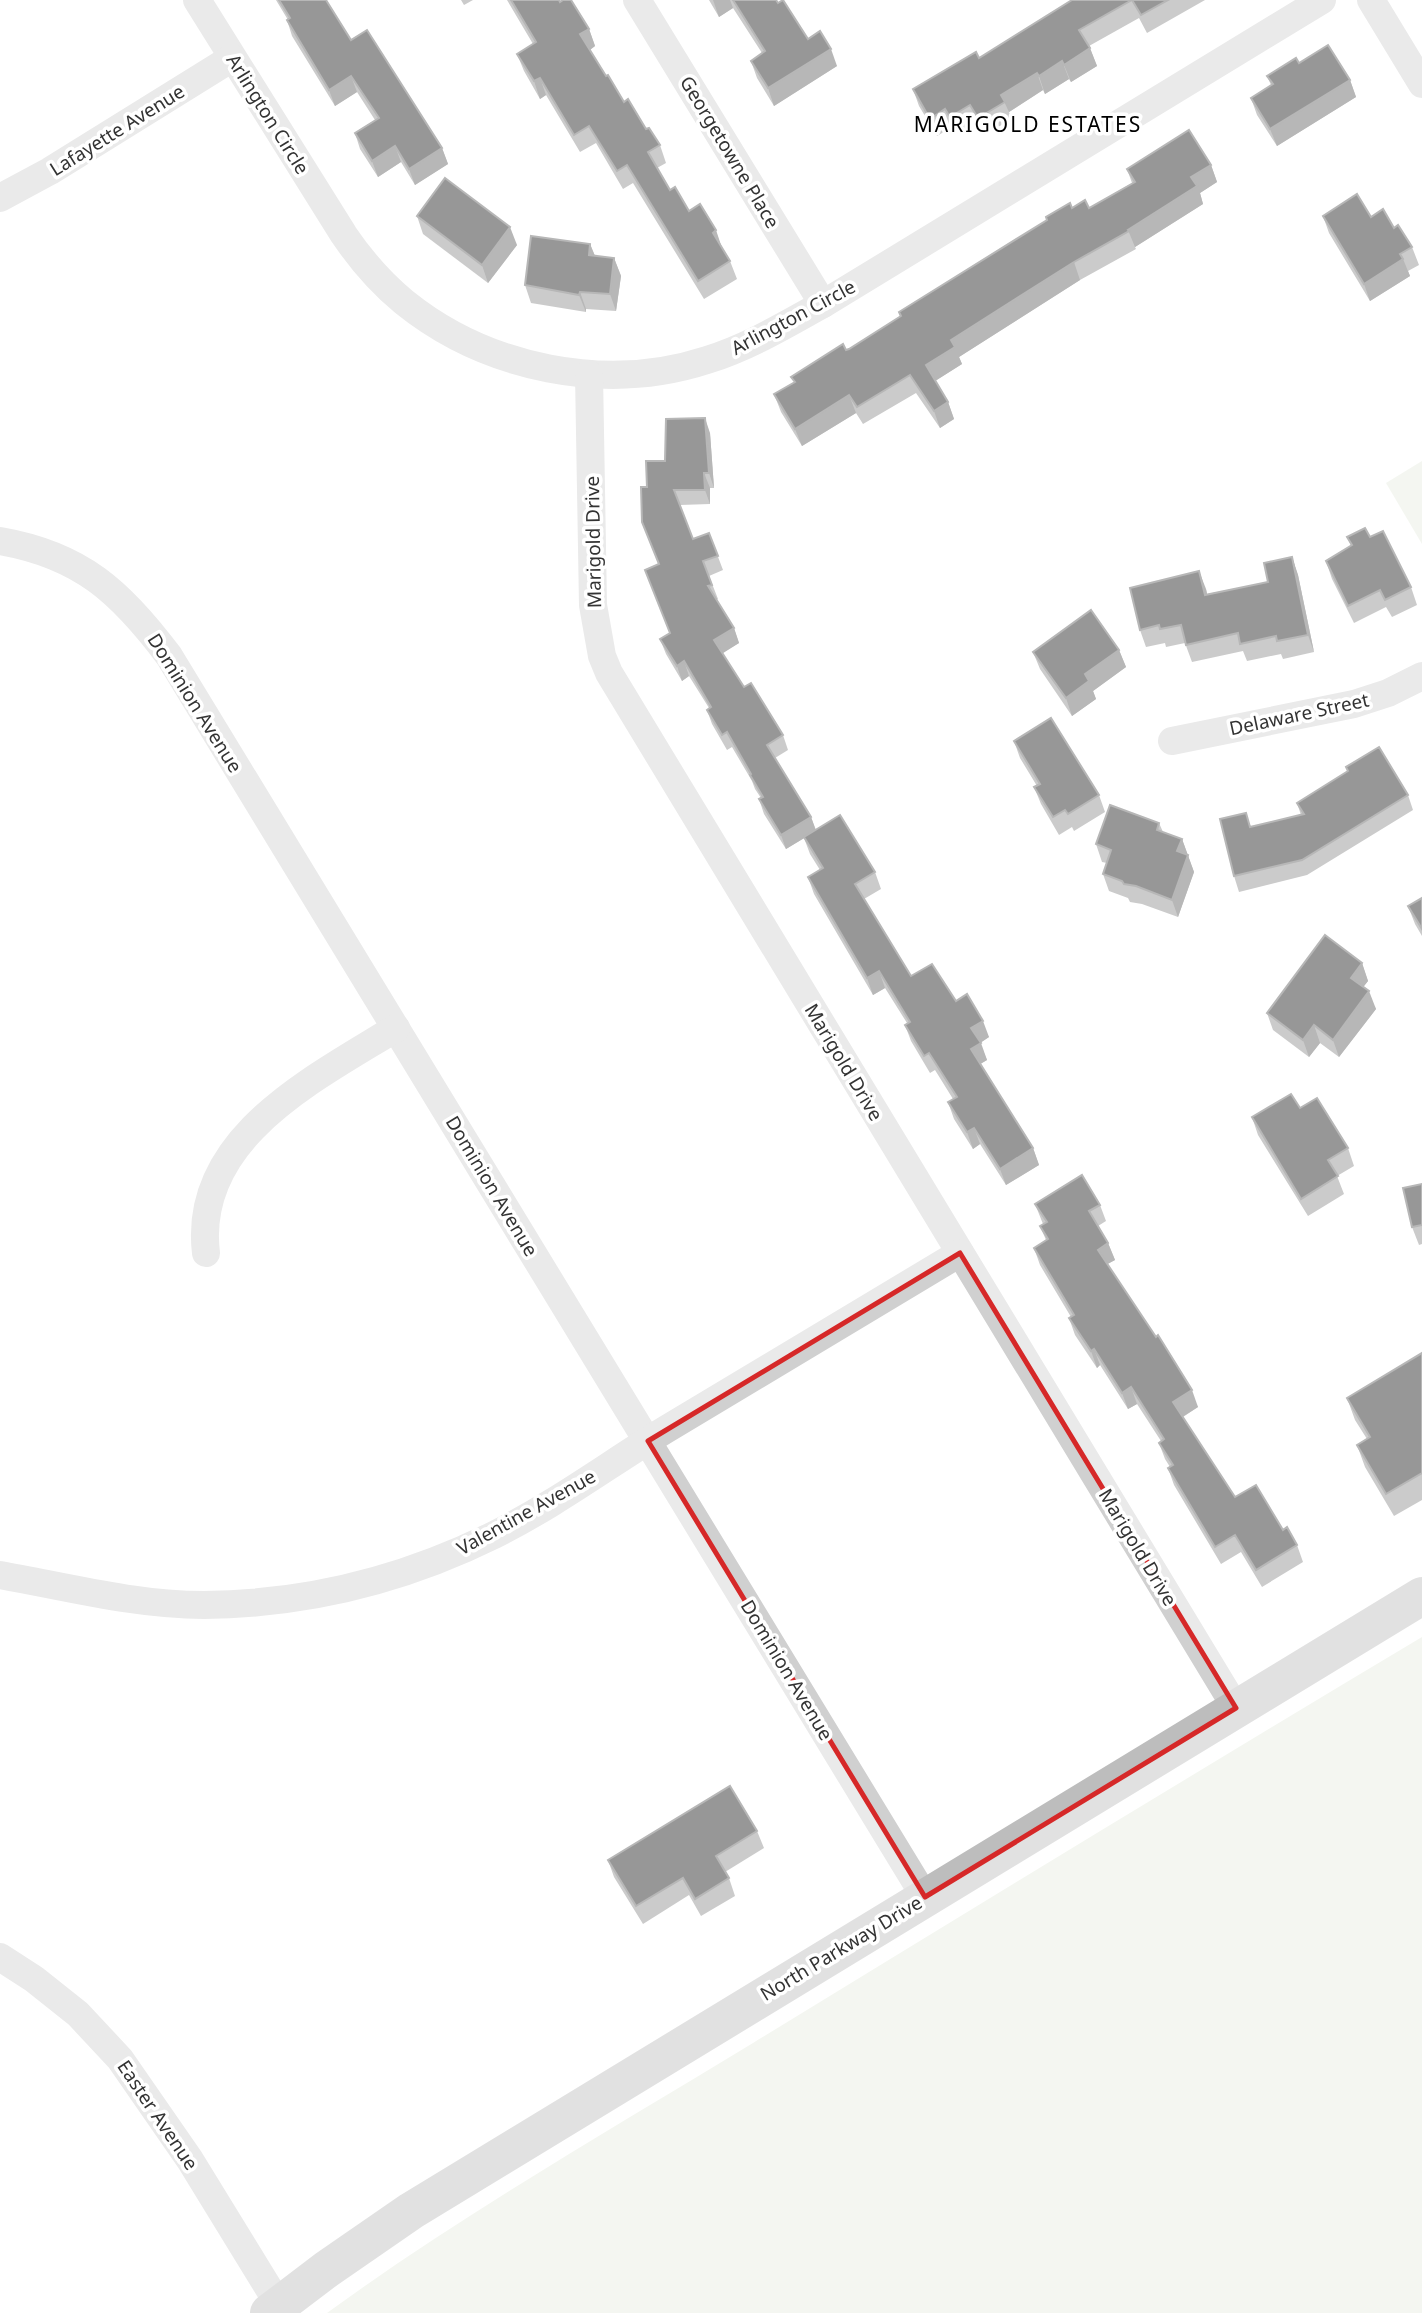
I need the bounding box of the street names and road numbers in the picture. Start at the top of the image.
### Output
street label: Arlington Circle [221,49,315,179]
street label: Georgetowne Place [674,71,786,233]
street label: Lafayette Avenue [45,78,189,182]
street label: Arlington Circle [726,273,860,361]
street label: Marigold Drive [579,476,607,608]
street label: Dominion Avenue [142,628,248,778]
street label: Delaware Street [1227,687,1371,741]
street label: Marigold Drive [799,999,889,1125]
street label: Dominion Avenue [440,1111,544,1261]
street label: Valentine Avenue [452,1463,600,1561]
street label: Marigold Drive [1093,1484,1183,1610]
street label: Dominion Avenue [735,1595,839,1745]
street label: North Parkway Drive [755,1889,927,2007]
street label: Easter Avenue [112,2055,204,2175]

